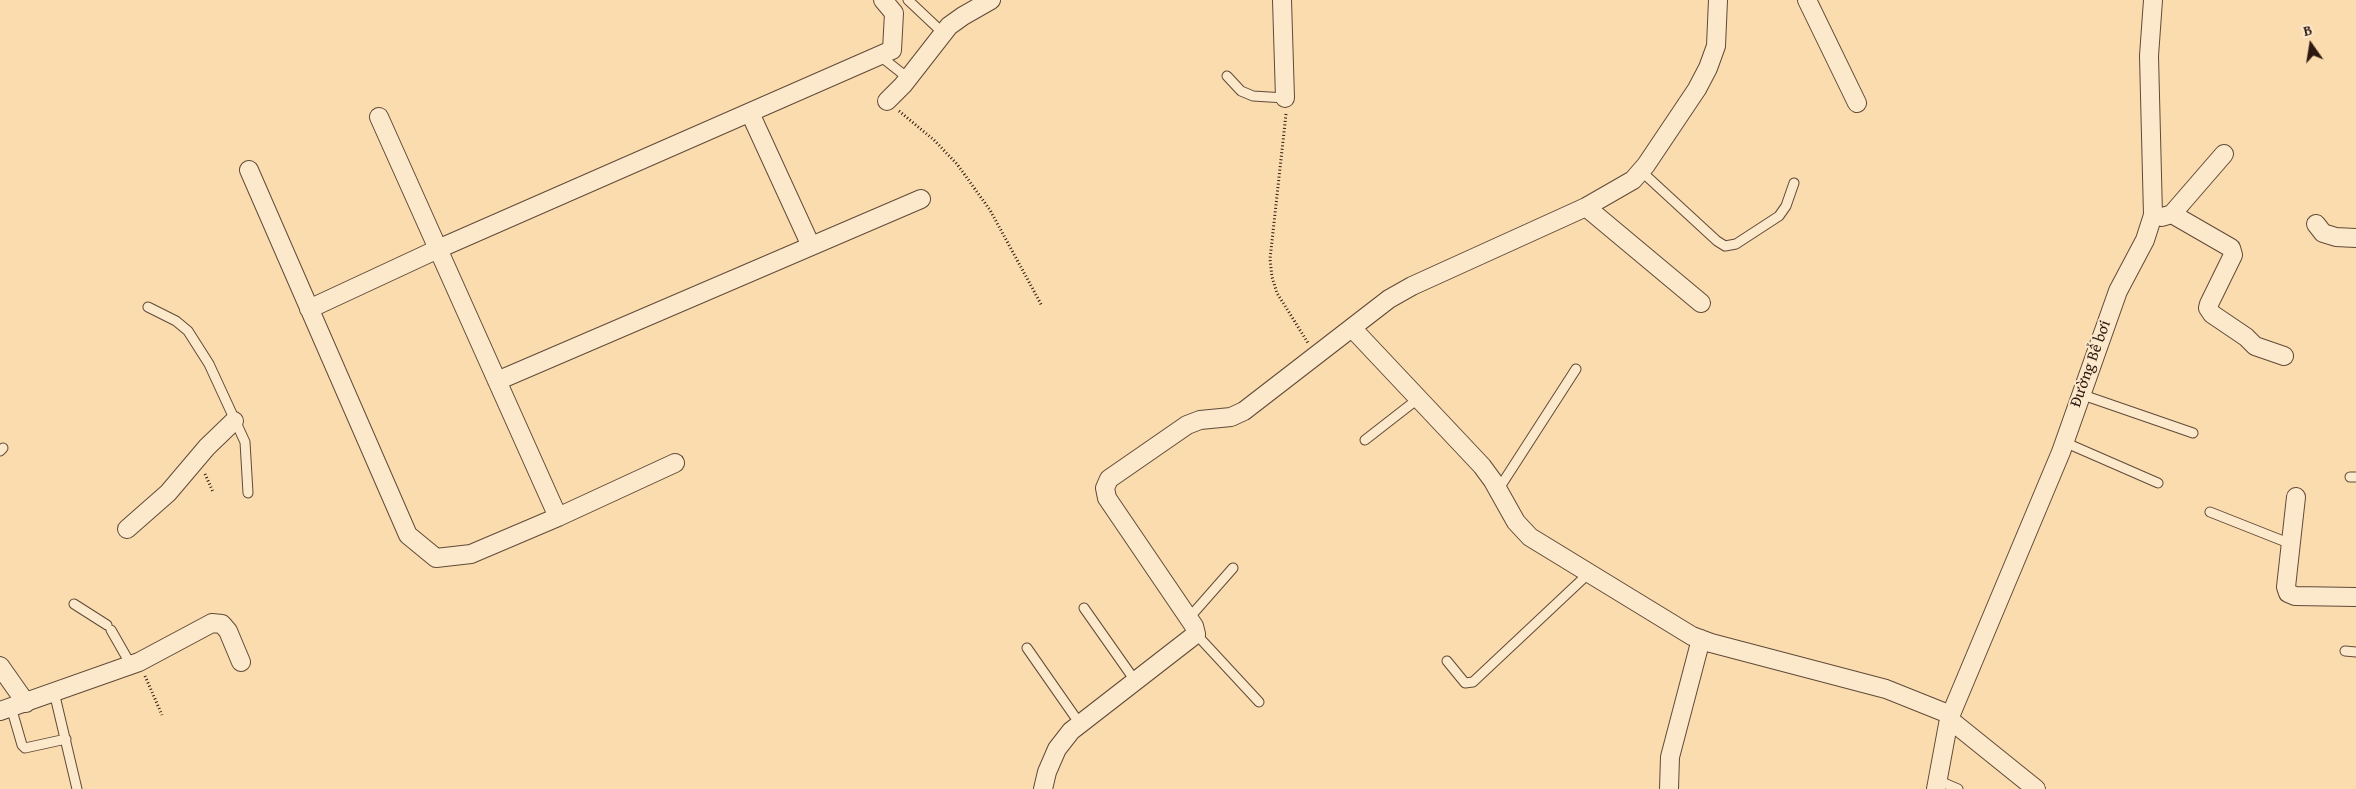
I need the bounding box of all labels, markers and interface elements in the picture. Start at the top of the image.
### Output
north arrow [2286,20,2336,70]
text: B [2301,20,2314,41]
street label: Đường Bể bơi [2066,318,2116,410]

